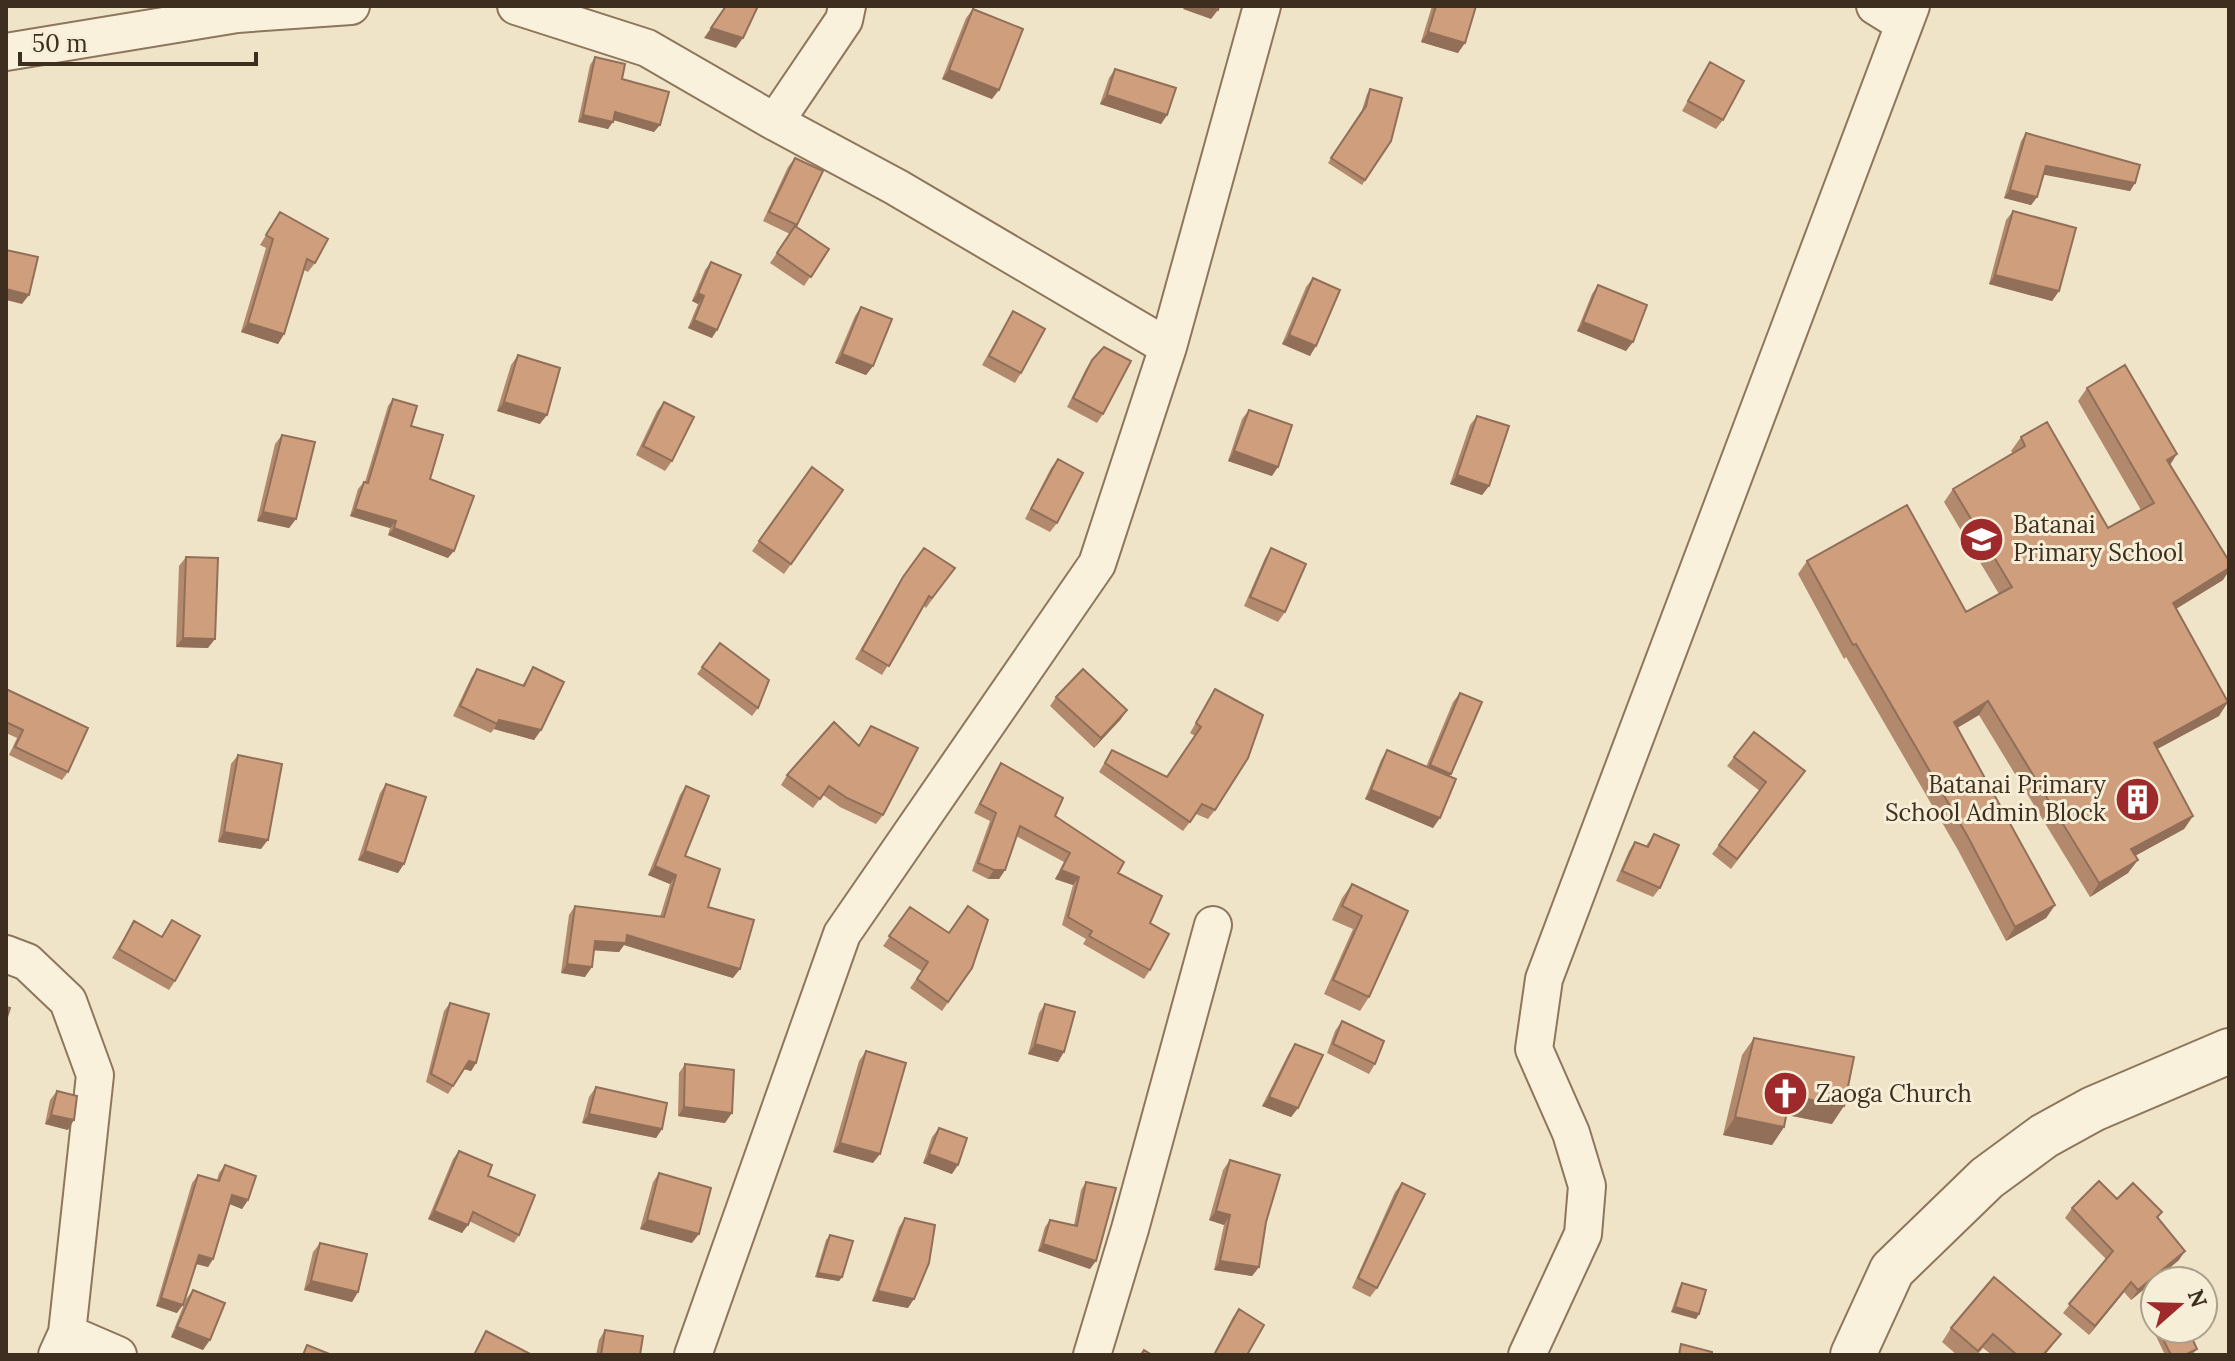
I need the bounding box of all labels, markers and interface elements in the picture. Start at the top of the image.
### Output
scale bar [20,16,256,66]
text: 50 m [32,28,88,59]
place label: Batanai Primary School [2013,509,2184,568]
school or university icon: Batanai Primary School [1958,515,2006,563]
place label: Batanai Primary School Admin Block [1885,769,2106,828]
building icon: Batanai Primary School Admin Block [2113,775,2161,823]
church icon: Zaoga Church [1761,1070,1809,1118]
place label: Zaoga Church [1816,1078,1972,1109]
north arrow [2139,1265,2219,1345]
text: N [2182,1285,2214,1311]

